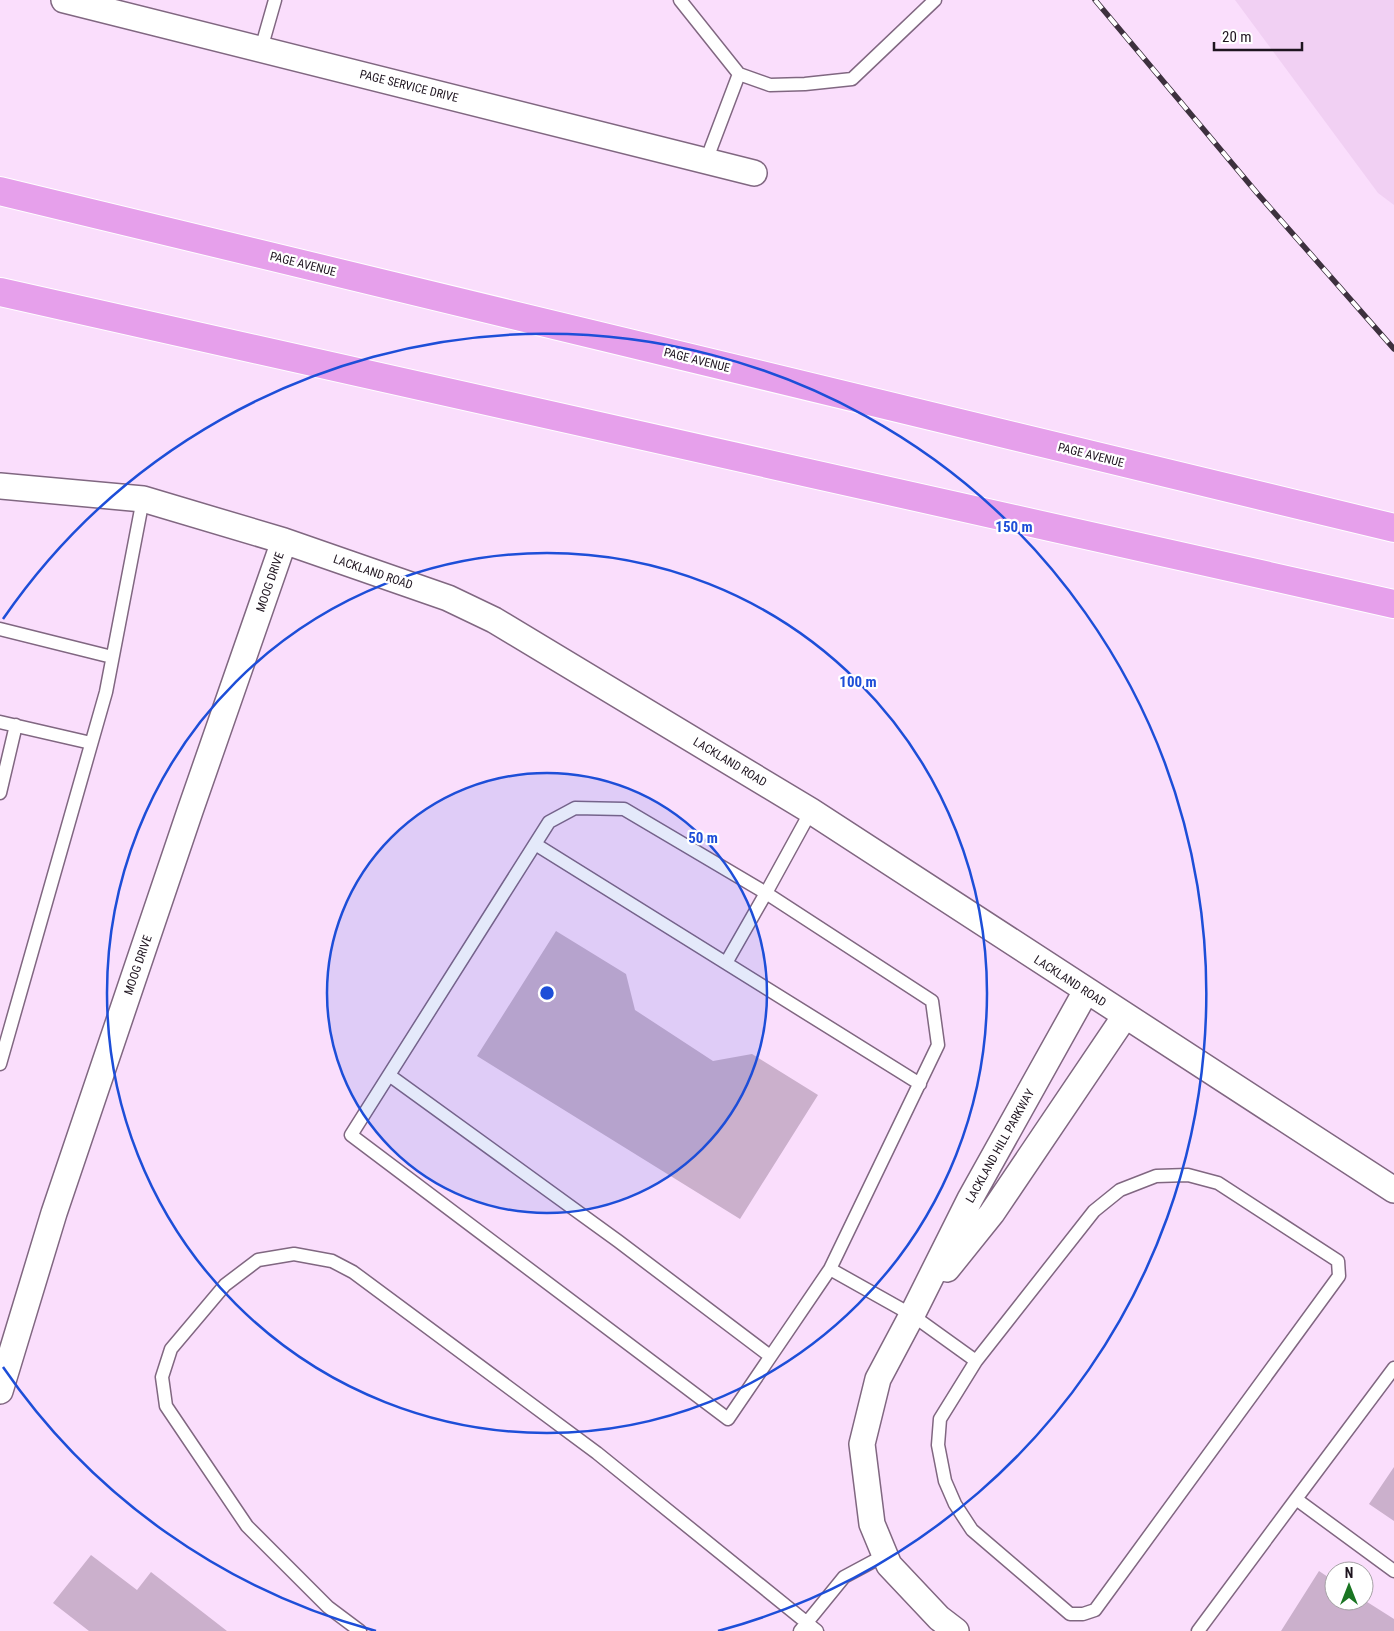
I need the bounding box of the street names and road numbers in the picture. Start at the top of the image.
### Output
street label: PAGE SERVICE DRIVE [358,67,460,105]
street label: PAGE AVENUE [268,249,338,279]
street label: PAGE AVENUE [662,345,732,375]
street label: PAGE AVENUE [1056,440,1126,470]
street label: MOOG DRIVE [253,550,287,614]
street label: LACKLAND ROAD [331,552,415,592]
street label: LACKLAND ROAD [691,735,769,789]
street label: MOOG DRIVE [121,933,155,997]
street label: LACKLAND ROAD [1031,953,1109,1010]
street label: LACKLAND HILL PARKWAY [963,1086,1037,1205]

